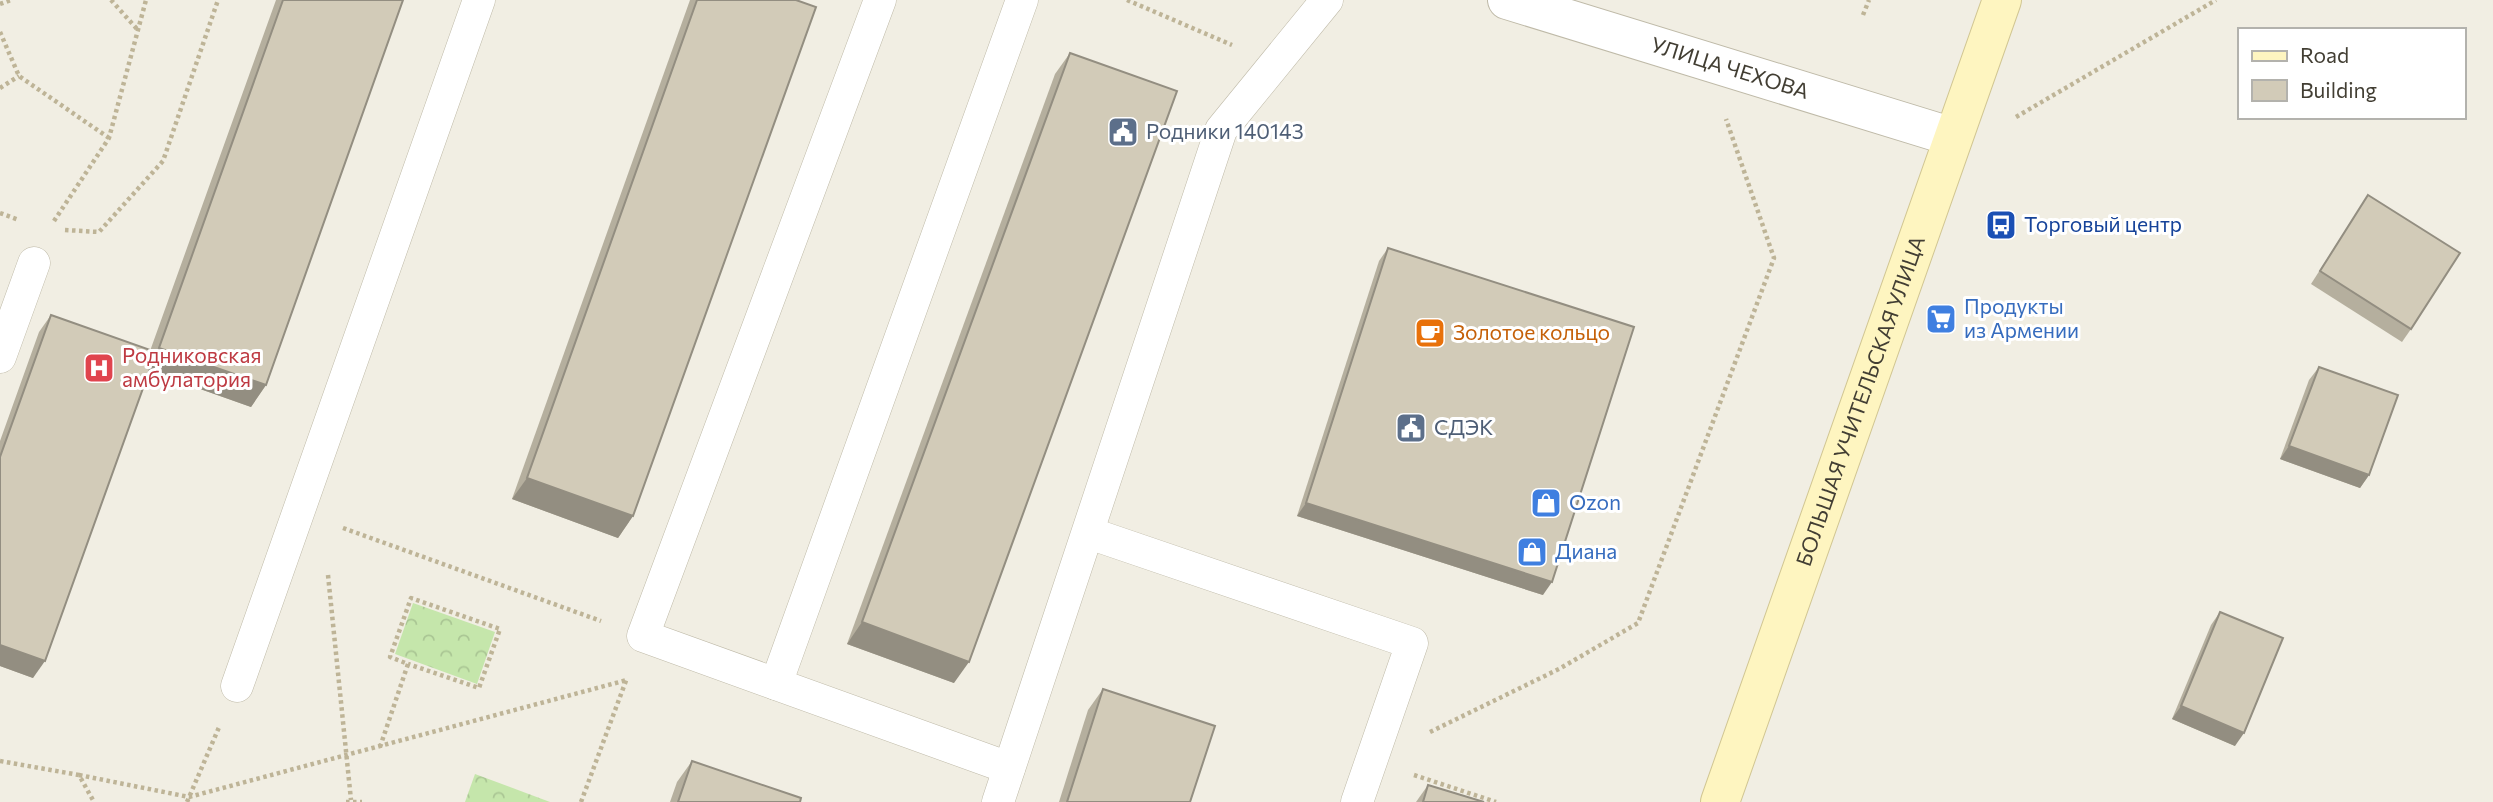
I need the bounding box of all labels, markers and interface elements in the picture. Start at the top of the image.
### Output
legend [2238,28,2465,119]
street label: УЛИЦА ЧЕХОВА [1648,31,1812,103]
text: Road [2300,42,2349,67]
text: Building [2300,77,2377,102]
public building icon: Родники 140143 [1106,115,1140,149]
place label: Родники 140143 [1146,118,1304,143]
bus stop icon: Торговый центр [1984,208,2018,242]
place label: Торговый центр [2024,211,2182,236]
street label: БОЛЬШАЯ УЧИТЕЛЬСКАЯ УЛИЦА [1790,232,1929,569]
place label: Продукты из Армении [1964,293,2079,342]
supermarket icon: Продукты из Армении [1924,302,1958,336]
cafe icon: Золотое кольцо [1413,316,1447,350]
place label: Золотое кольцо [1453,319,1610,344]
place label: Родниковская амбулатория [122,342,262,391]
hospital icon: Родниковская амбулатория [82,351,116,385]
public building icon: СДЭК [1394,411,1428,445]
place label: СДЭК [1434,414,1493,439]
shop icon: Ozon [1529,486,1563,520]
place label: Ozon [1569,489,1621,514]
shop icon: Диана [1515,535,1549,569]
place label: Диана [1555,538,1617,563]

